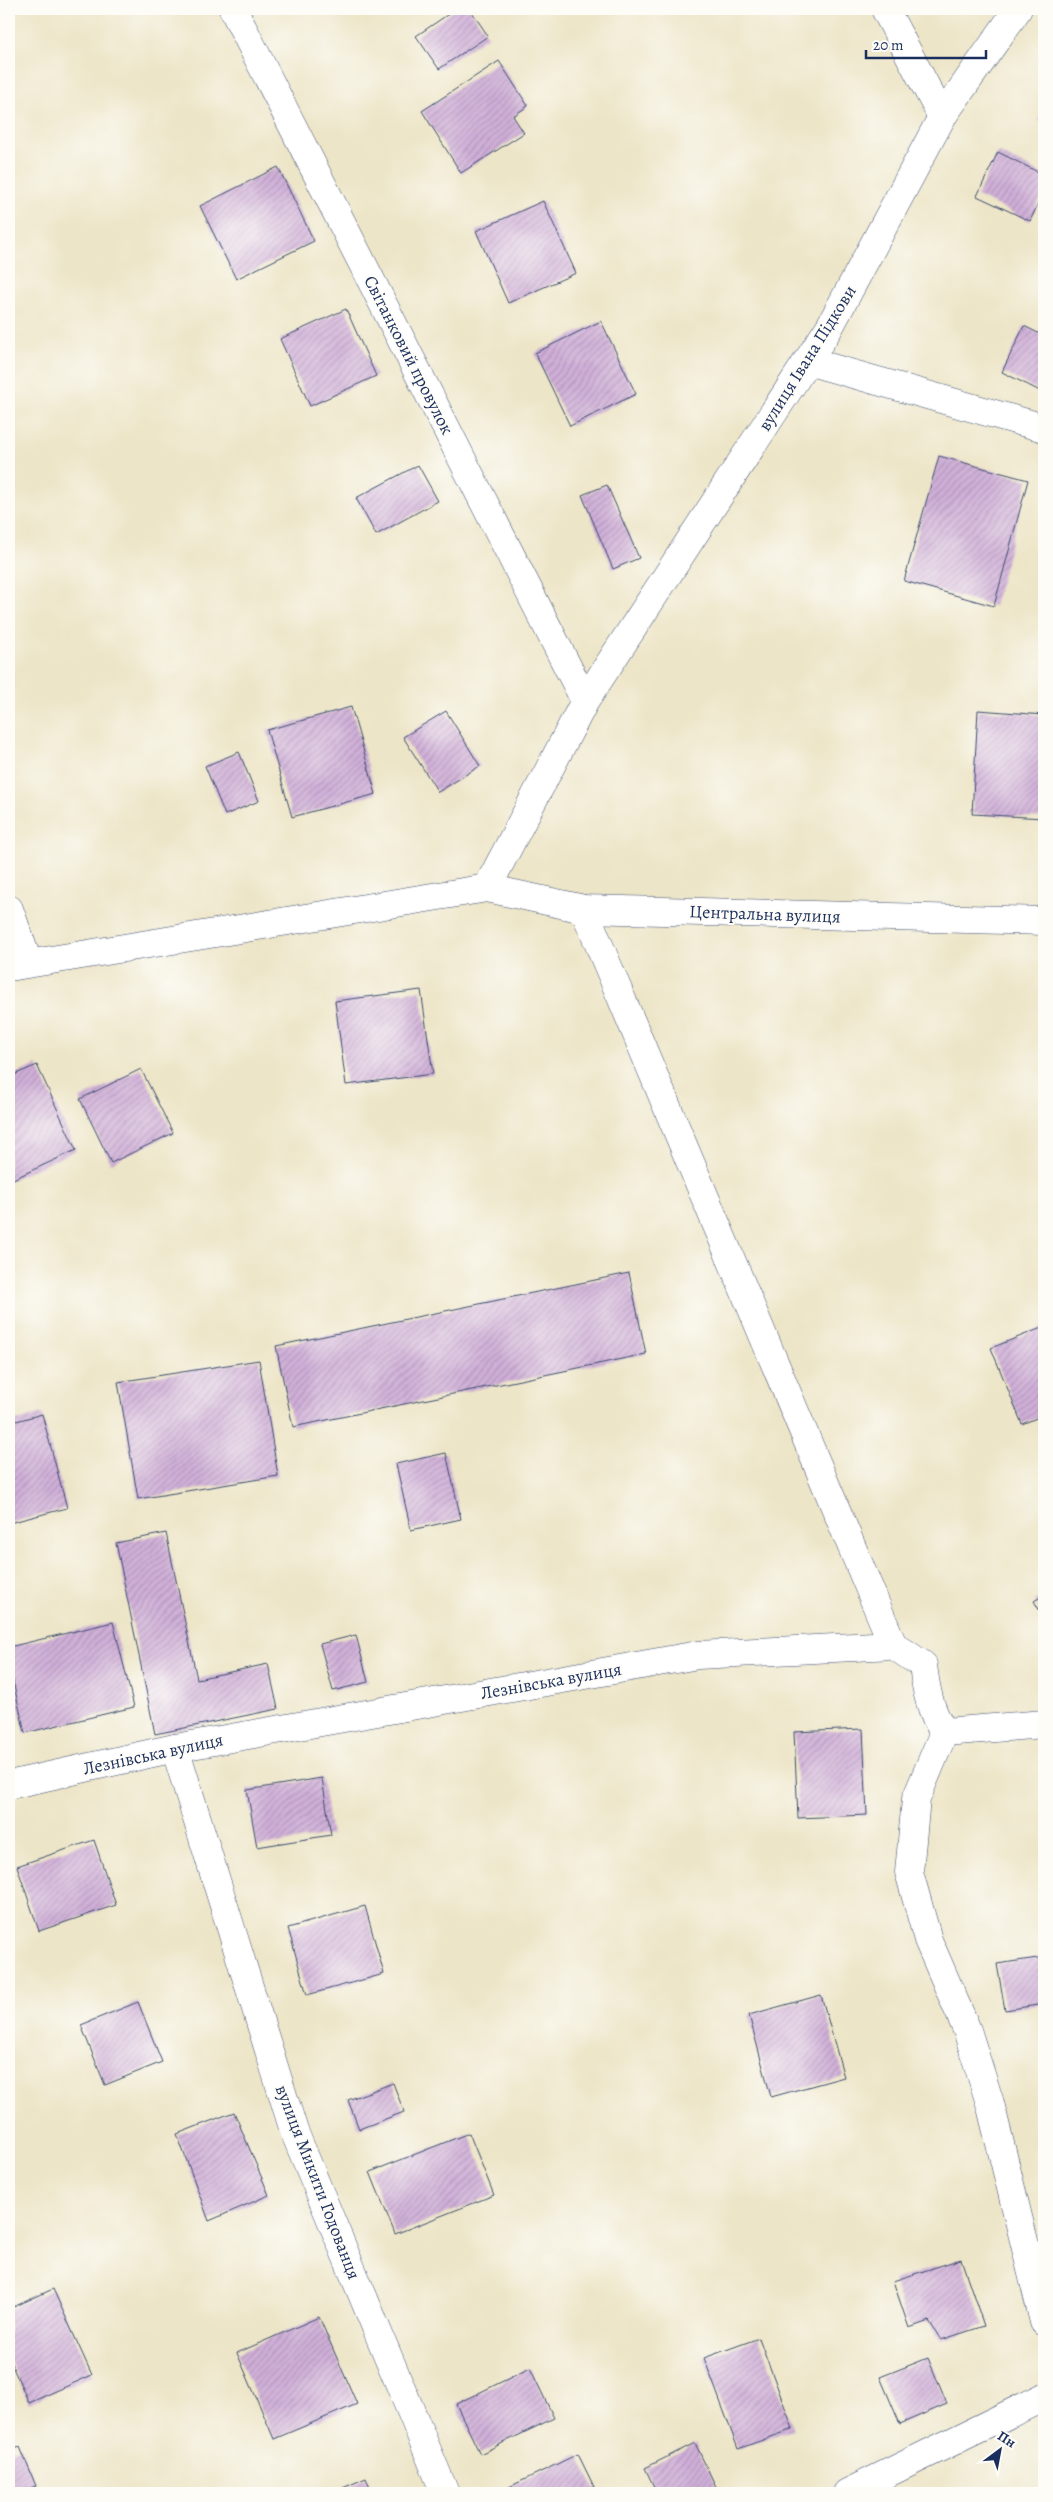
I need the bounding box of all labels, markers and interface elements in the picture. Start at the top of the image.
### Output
scale bar [866,28,986,60]
text: 20 m [873,35,904,55]
street label: Світанковий провулок [358,271,460,439]
street label: вулиця Івана Підкови [752,281,862,435]
street label: Центральна вулиця [689,899,841,929]
street label: Лезнівська вулиця [479,1657,623,1705]
street label: Лезнівська вулиця [81,1727,225,1781]
street label: вулиця Микити Годованця [270,2081,366,2283]
north arrow [976,2424,1026,2474]
text: Пн [994,2426,1019,2452]

